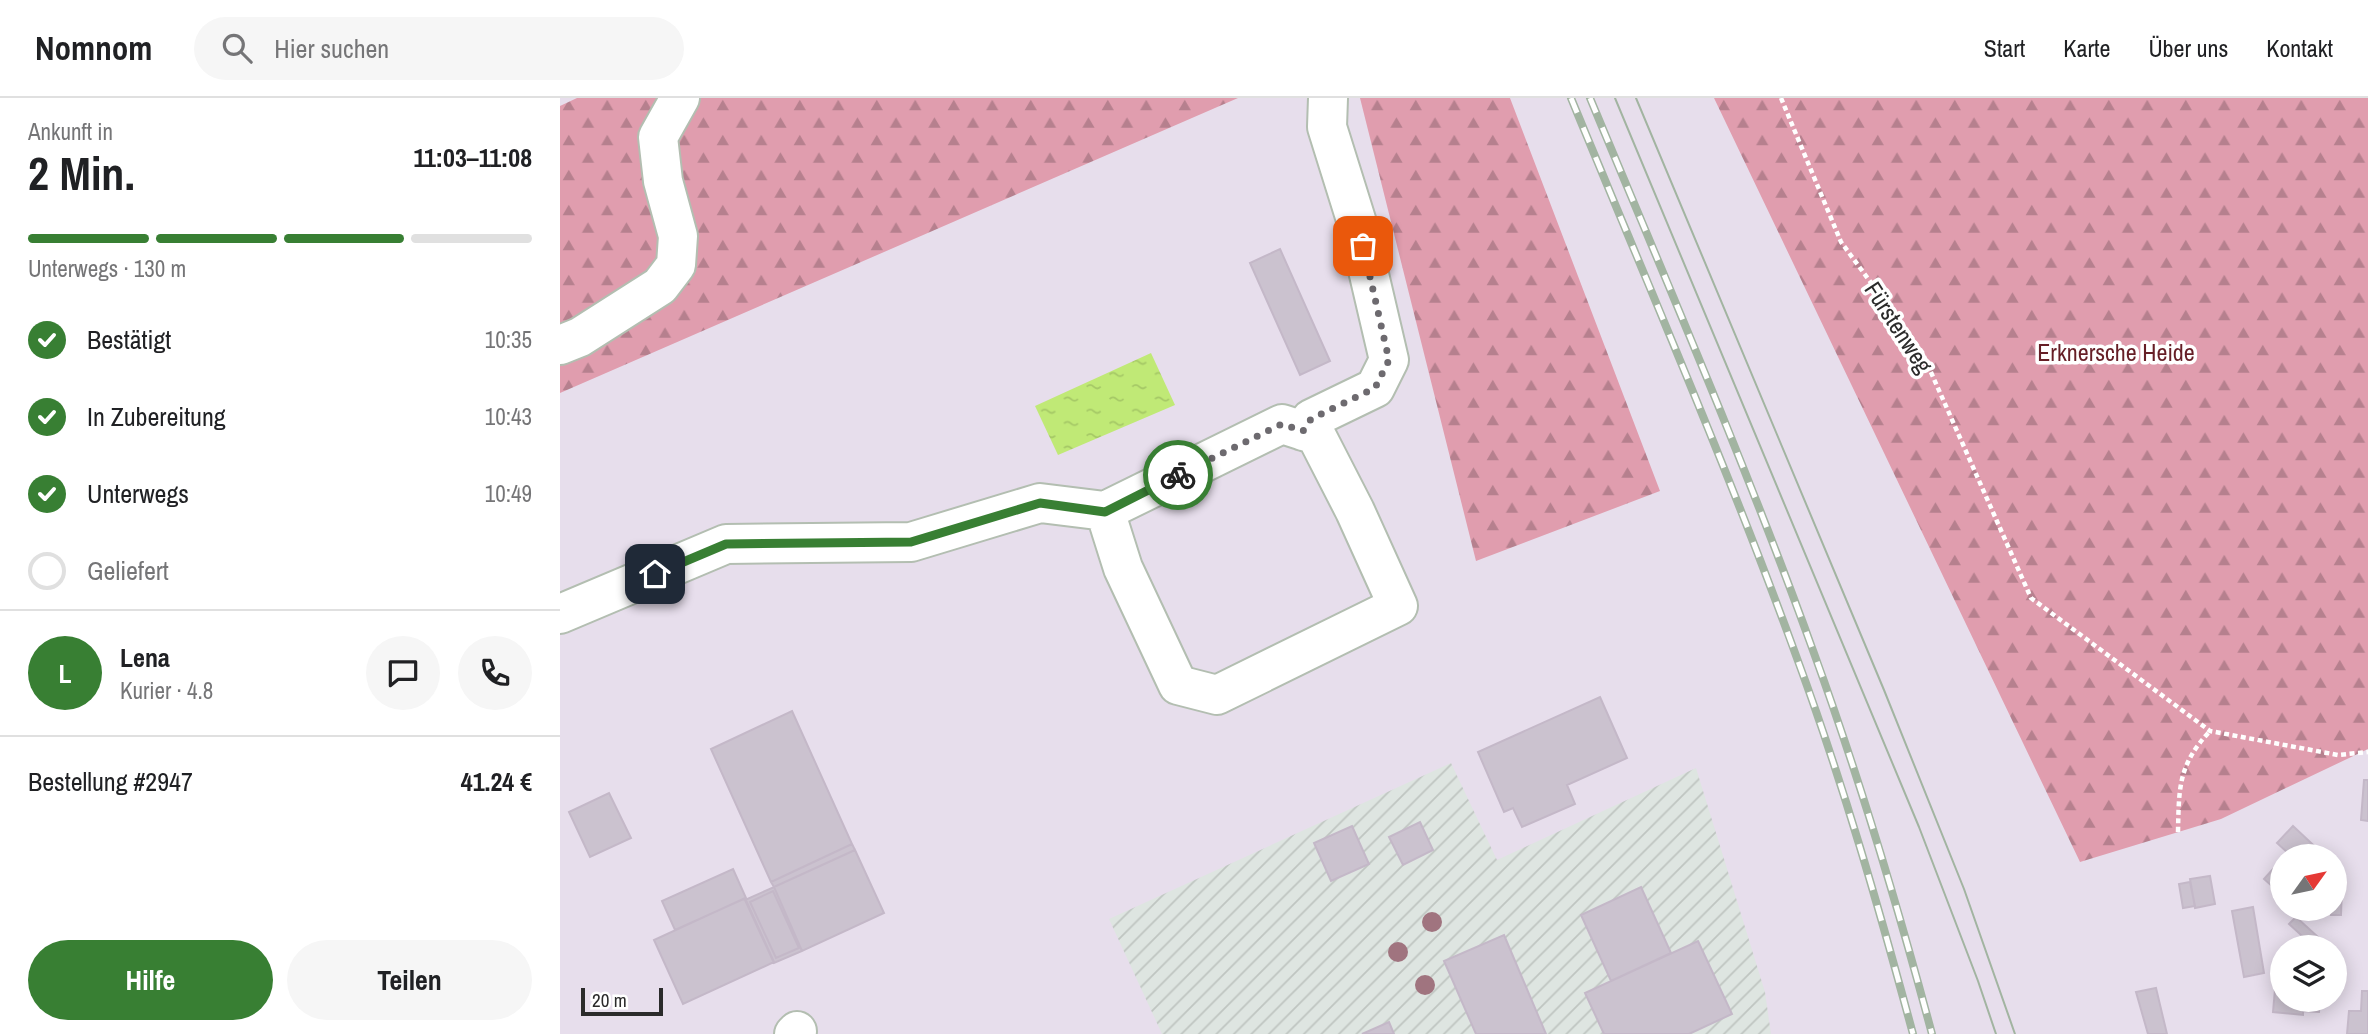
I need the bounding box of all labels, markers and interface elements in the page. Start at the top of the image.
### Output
search box [194,17,684,80]
text: Nomnom [35,26,152,70]
icon: search [218,29,256,67]
text: Hier suchen [274,31,389,66]
text: Start [1984,32,2025,64]
text: Karte [2063,32,2110,64]
text: Über uns [2148,32,2228,64]
text: Kontakt [2266,32,2333,64]
text: Ankunft in [28,116,113,147]
text: 11:03–11:08 [413,140,532,175]
text: 2 Min. [28,142,135,204]
pin [1333,216,1393,276]
icon: bag [1344,227,1382,265]
text: Unterwegs · 130 m [28,253,186,284]
street label: Fürstenweg [1858,275,1940,379]
icon: check [28,321,66,359]
text: Bestätigt [87,322,171,357]
text: 10:35 [485,324,532,355]
park label: Erknersche Heide [2037,336,2195,368]
icon: check [28,398,66,436]
text: In Zubereitung [87,399,226,434]
text: 10:43 [485,401,532,432]
courier [1143,440,1213,510]
icon: bike [1159,456,1197,494]
icon: check [28,475,66,513]
text: Unterwegs [87,476,189,511]
text: 10:49 [485,478,532,509]
pin [625,544,685,604]
text: Geliefert [87,553,169,588]
icon: home [636,555,674,593]
button: chat [366,636,440,710]
button: phone [458,636,532,710]
text: Lena [120,640,170,675]
text: L [58,656,72,691]
text: Kurier · 4.8 [120,675,213,706]
text: Bestellung #2947 [28,764,193,799]
text: 41.24 € [461,764,532,799]
north arrow [2270,844,2347,920]
map controls [2270,844,2347,1012]
button: layers [2270,935,2347,1012]
button: Hilfe [28,940,273,1020]
button: Teilen [287,940,532,1020]
scale bar [581,985,663,1017]
text: 20 m [592,987,627,1013]

